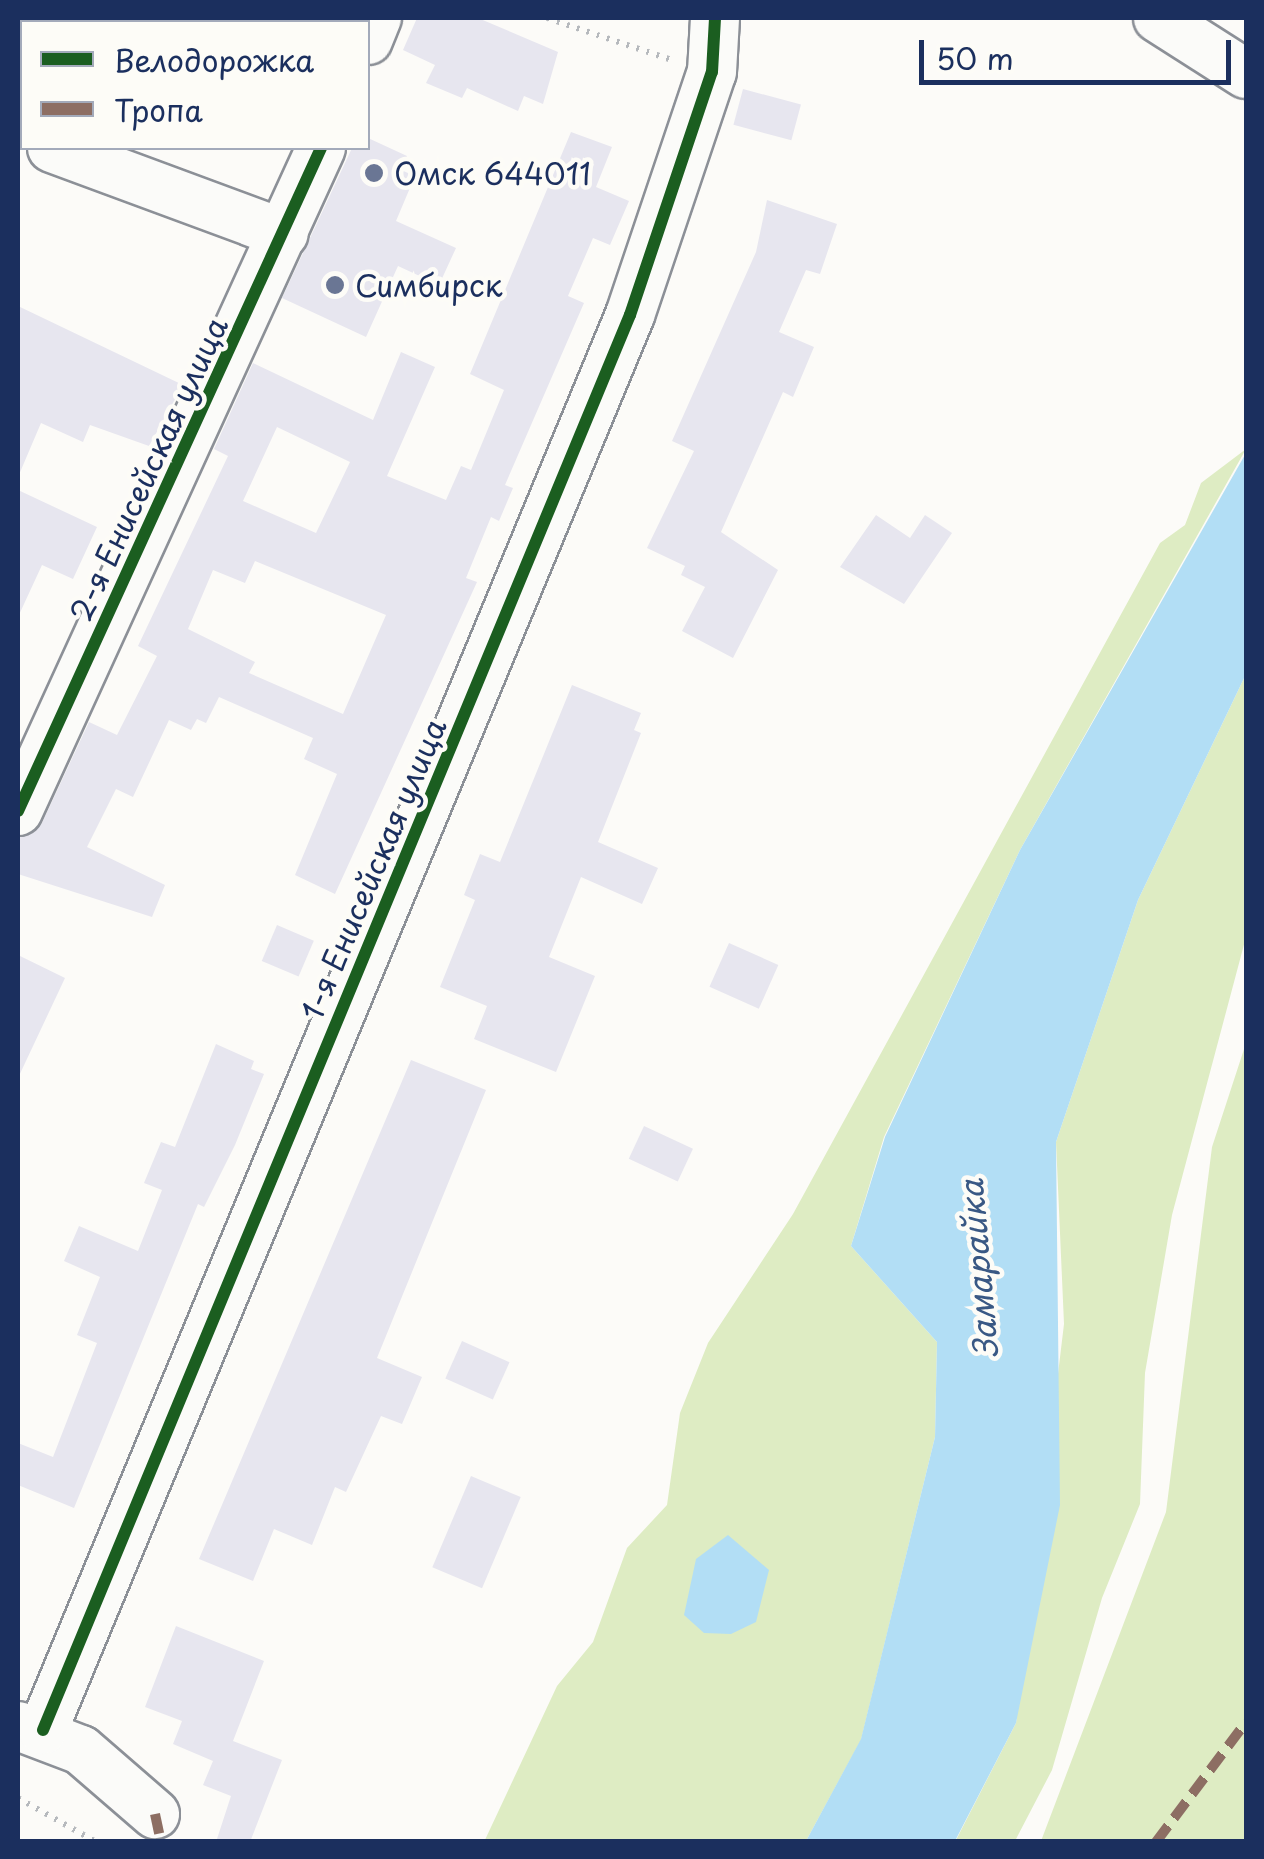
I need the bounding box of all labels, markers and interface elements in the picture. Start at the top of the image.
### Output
legend [20,20,370,150]
scale bar [924,20,1236,82]
text: 50 m [936,35,1014,80]
text: Велодорожка [114,37,314,82]
text: Тропа [114,87,203,132]
place label: Омск 644011 [394,155,592,191]
marker: Омск 644011 [363,162,385,184]
place label: Симбирск [355,267,503,303]
marker: Симбирск [324,274,346,296]
street label: 2-я Енисейская улица [61,310,235,628]
street label: 1-я Енисейская улица [293,712,453,1026]
water label: Замарайка [951,1178,1005,1360]

